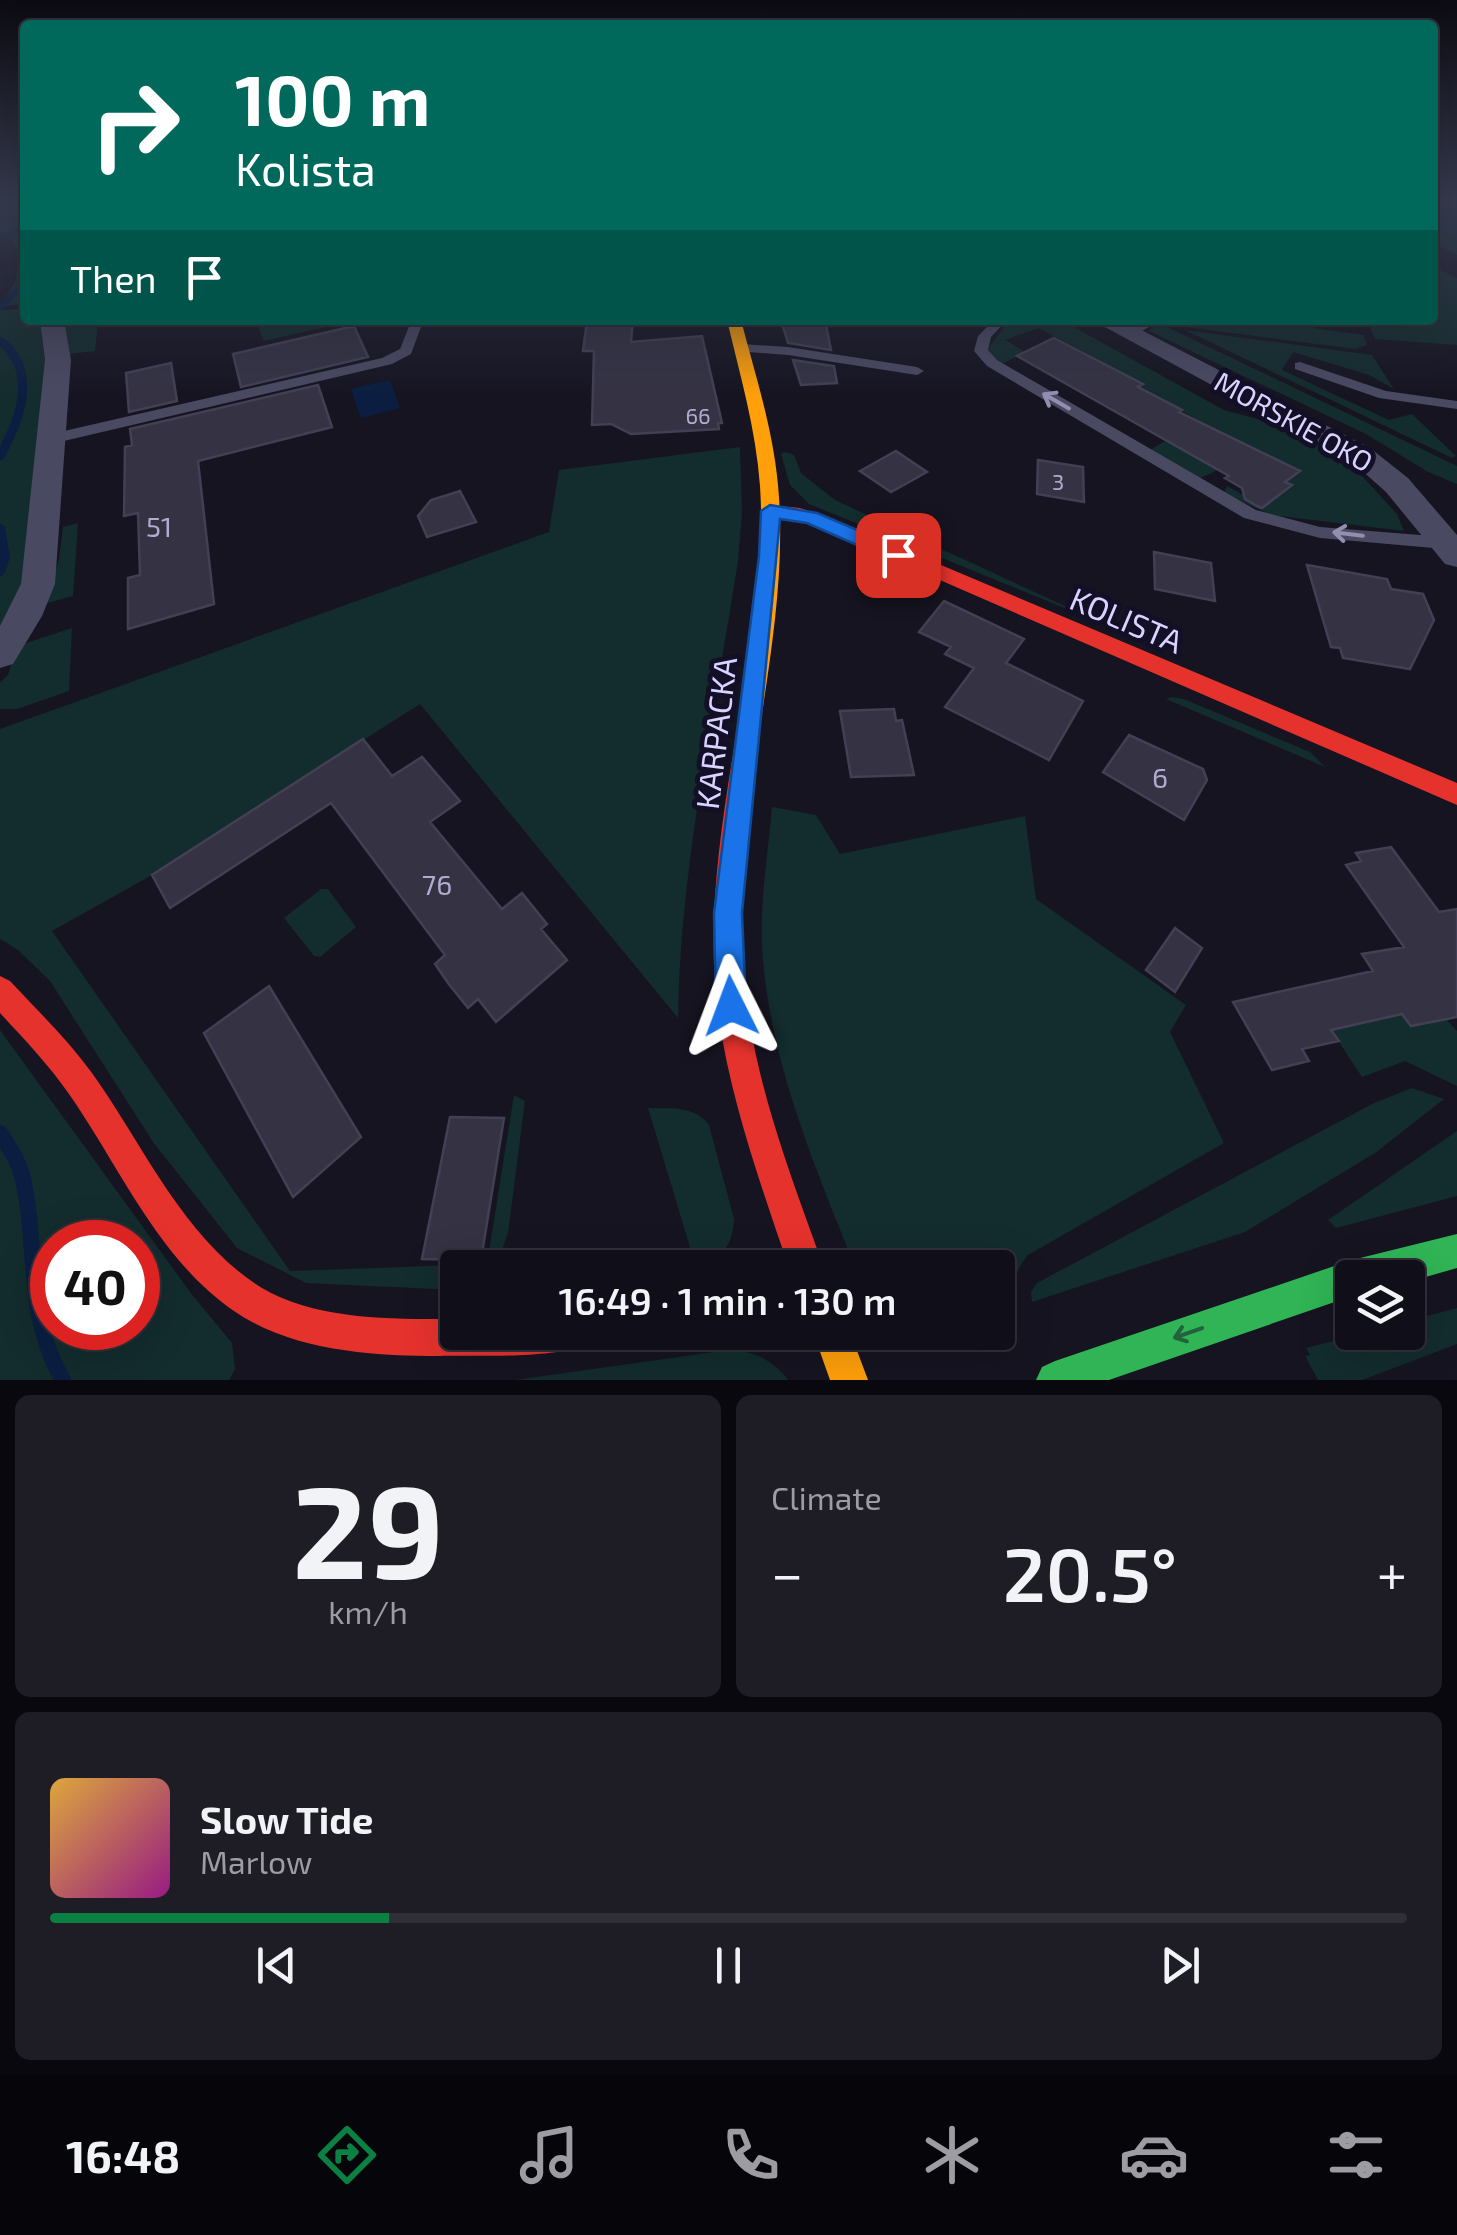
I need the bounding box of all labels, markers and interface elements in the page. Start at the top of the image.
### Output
text: 100 m [235,56,430,140]
icon: right [70,60,200,190]
text: Kolista [235,141,376,195]
icon: arrive [177,250,232,305]
text: Then [70,255,157,301]
street label: MORSKIE OKO [1209,364,1379,478]
one-way arrow [1042,391,1071,411]
house number: 66 [685,402,711,428]
house number: 3 [1052,468,1064,494]
house number: 51 [146,509,172,543]
pin [856,513,941,598]
one-way arrow [1332,524,1364,543]
icon: arrive [871,528,926,583]
street label: KOLISTA [1065,578,1189,660]
street label: KARPACKA [687,655,743,811]
house number: 6 [1152,760,1168,794]
house number: 76 [422,867,452,901]
position arrow [679,954,783,1058]
speed limit sign: 40 [30,1220,160,1350]
map controls [1335,1260,1425,1350]
button: layers [1335,1260,1425,1350]
text: 16:49 · 1 min · 130 m [559,1277,896,1323]
one-way arrow [1174,1325,1205,1343]
text: 29 [292,1449,444,1605]
text: Climate [771,1478,882,1516]
text: 20.5° [1003,1527,1177,1617]
text: − [771,1539,803,1605]
text: + [1377,1539,1407,1605]
text: km/h [328,1592,408,1630]
text: Slow Tide [200,1796,373,1842]
text: Marlow [200,1842,312,1880]
icon: previous [249,1938,304,1993]
icon: pause [701,1938,756,1993]
icon: next [1153,1938,1208,1993]
icon: directions [312,2120,382,2190]
icon: music [514,2120,584,2190]
icon: phone [716,2120,786,2190]
icon: climate [917,2120,987,2190]
icon: car [1119,2120,1189,2190]
icon: filters [1321,2120,1391,2190]
text: 16:48 [66,2128,180,2182]

